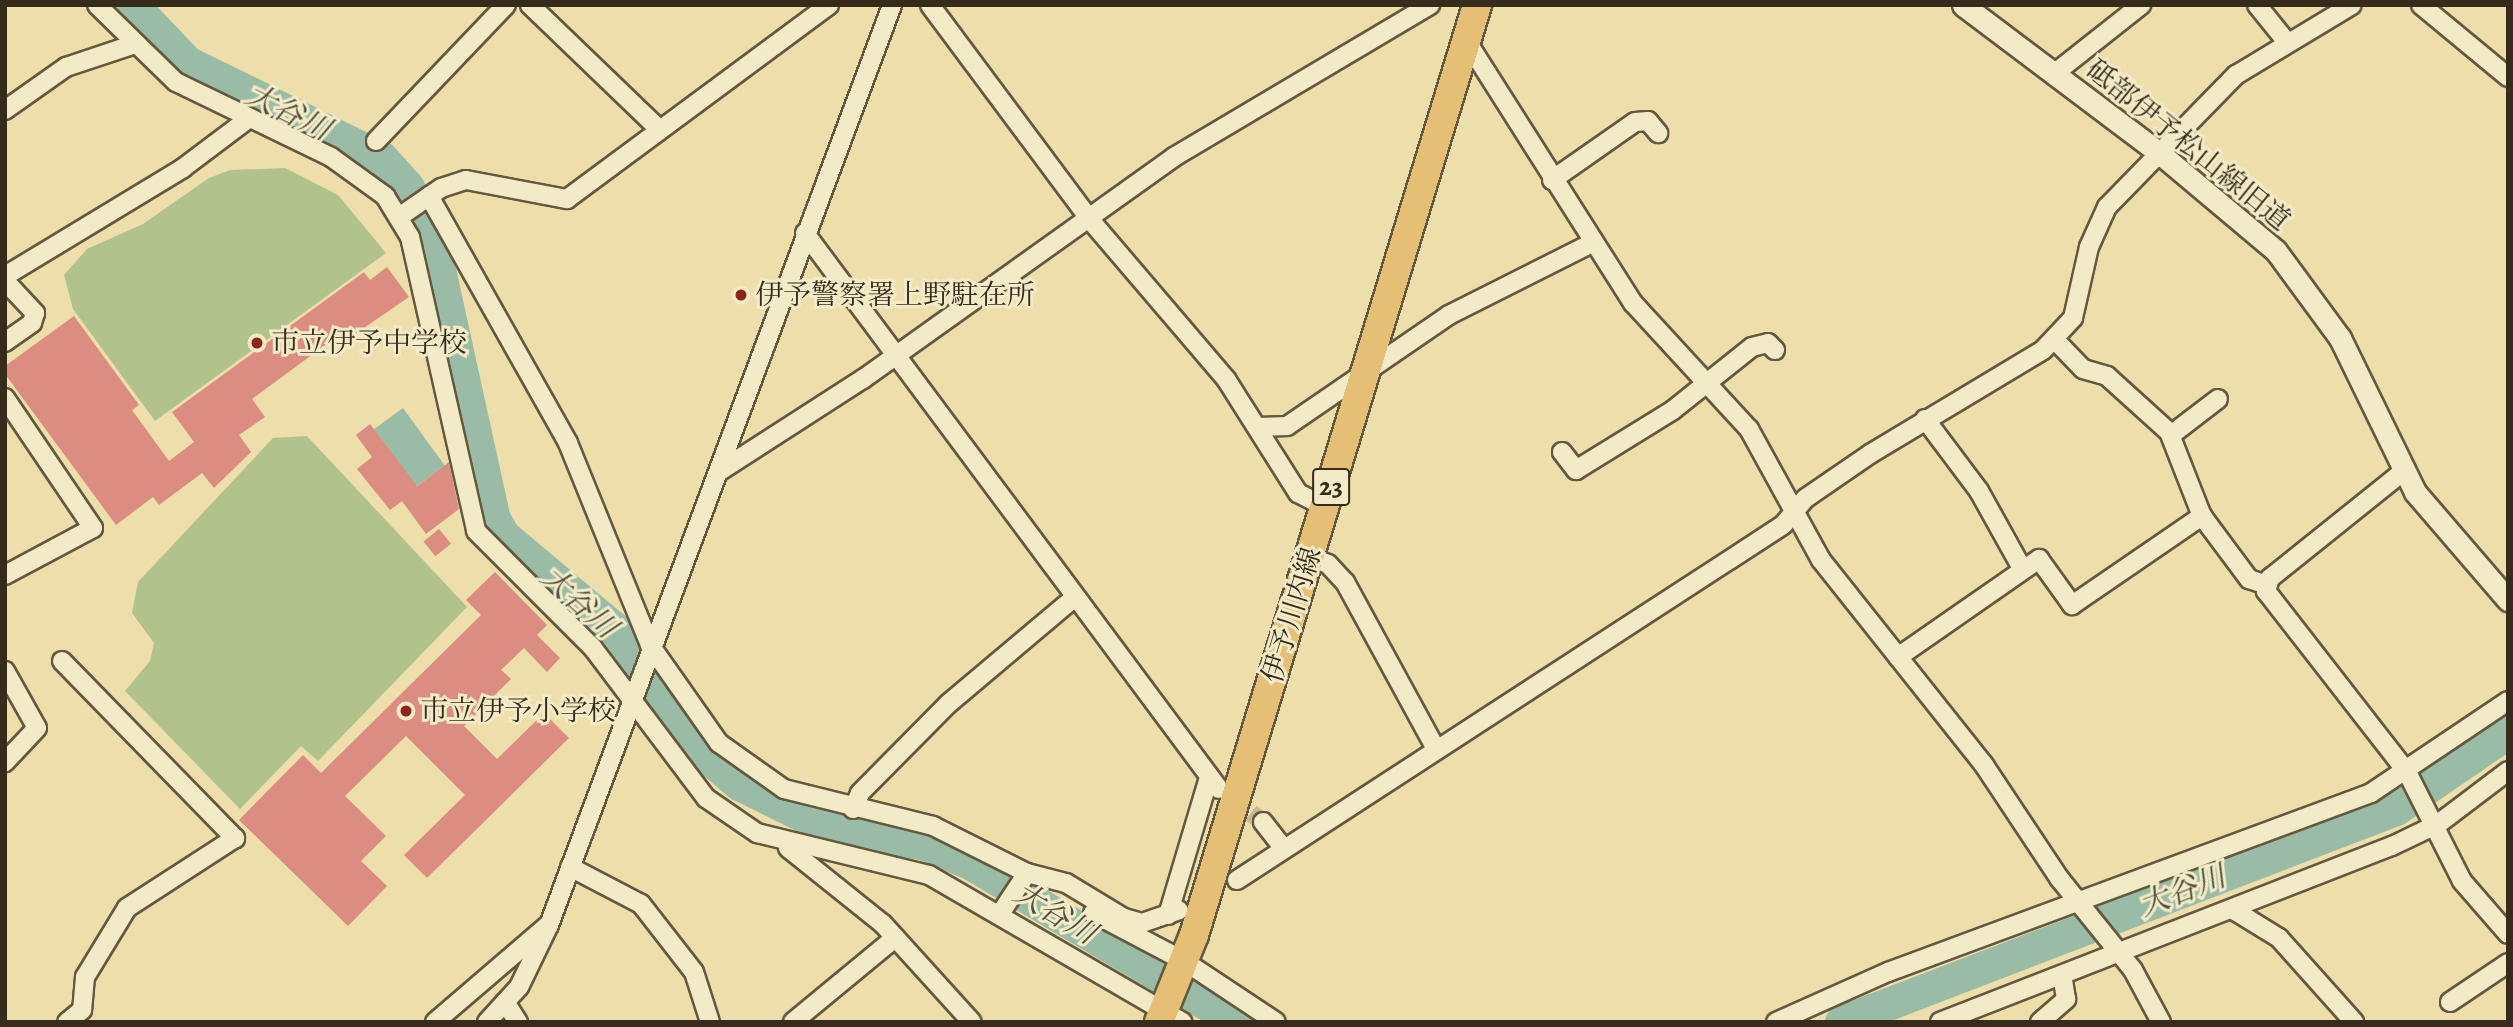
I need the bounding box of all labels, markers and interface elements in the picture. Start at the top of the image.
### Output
street label: 砥部伊予松山線旧道 [2080,53,2296,237]
water label: 大谷川 [240,76,336,148]
place label: 伊予警察署上野駐在所 [755,278,1035,312]
marker: 伊予警察署上野駐在所 [733,287,749,303]
place label: 市立伊予中学校 [271,326,467,360]
marker: 市立伊予中学校 [249,335,265,351]
road number: 23 [1312,464,1350,509]
street label: 伊予川内線 [1255,543,1329,687]
water label: 大谷川 [534,559,624,645]
place label: 市立伊予小学校 [420,694,616,728]
marker: 市立伊予小学校 [398,703,414,719]
water label: 大谷川 [2134,858,2230,924]
water label: 大谷川 [1007,874,1103,952]

